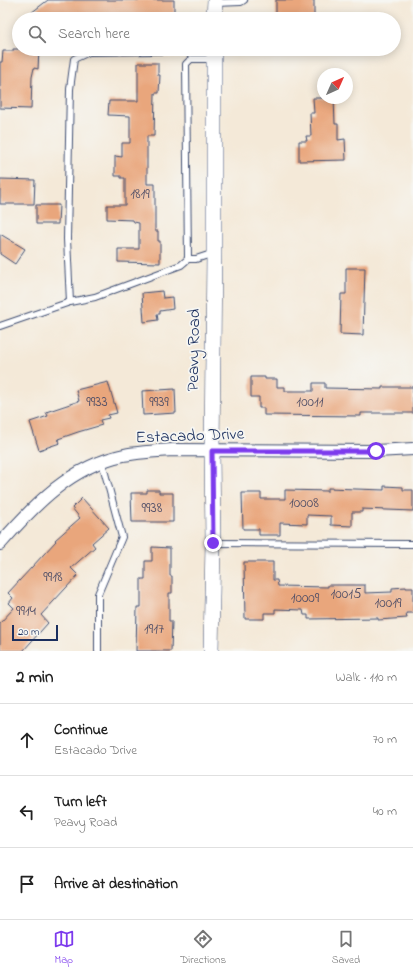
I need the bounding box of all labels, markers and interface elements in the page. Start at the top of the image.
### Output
search box [12,12,401,56]
icon: search [26,23,48,45]
text: Search here [58,23,130,45]
north arrow [317,68,353,104]
house number: 1819 [130,183,150,205]
street label: Peavy Road [181,308,208,392]
house number: 9933 [86,391,108,413]
house number: 9939 [149,391,169,413]
house number: 10011 [296,391,324,413]
street label: Estacado Drive [135,422,245,450]
route start [367,442,385,460]
house number: 10008 [289,492,319,514]
house number: 9938 [142,497,163,519]
route end [204,534,222,552]
house number: 9918 [43,566,63,588]
house number: 10015 [330,583,362,605]
house number: 10009 [291,587,320,609]
house number: 10019 [374,592,402,614]
house number: 9914 [16,600,36,622]
house number: 1917 [144,618,164,640]
scale bar [12,623,58,642]
text: 20 m [18,624,40,640]
text: 2 min [16,665,53,690]
text: Walk · 110 m [336,668,397,687]
text: Continue [54,719,108,741]
icon: ahead [16,729,38,751]
text: 70 m [373,730,397,749]
text: Estacado Drive [54,741,137,760]
text: Turn left [54,791,107,813]
icon: left [16,801,38,823]
text: 40 m [373,802,397,821]
text: Peavy Road [54,813,117,832]
icon: arrive [16,873,38,895]
text: Arrive at destination [54,873,178,895]
tab: Map [53,928,75,968]
tab: Directions [180,928,226,968]
tab: Saved [332,928,360,968]

